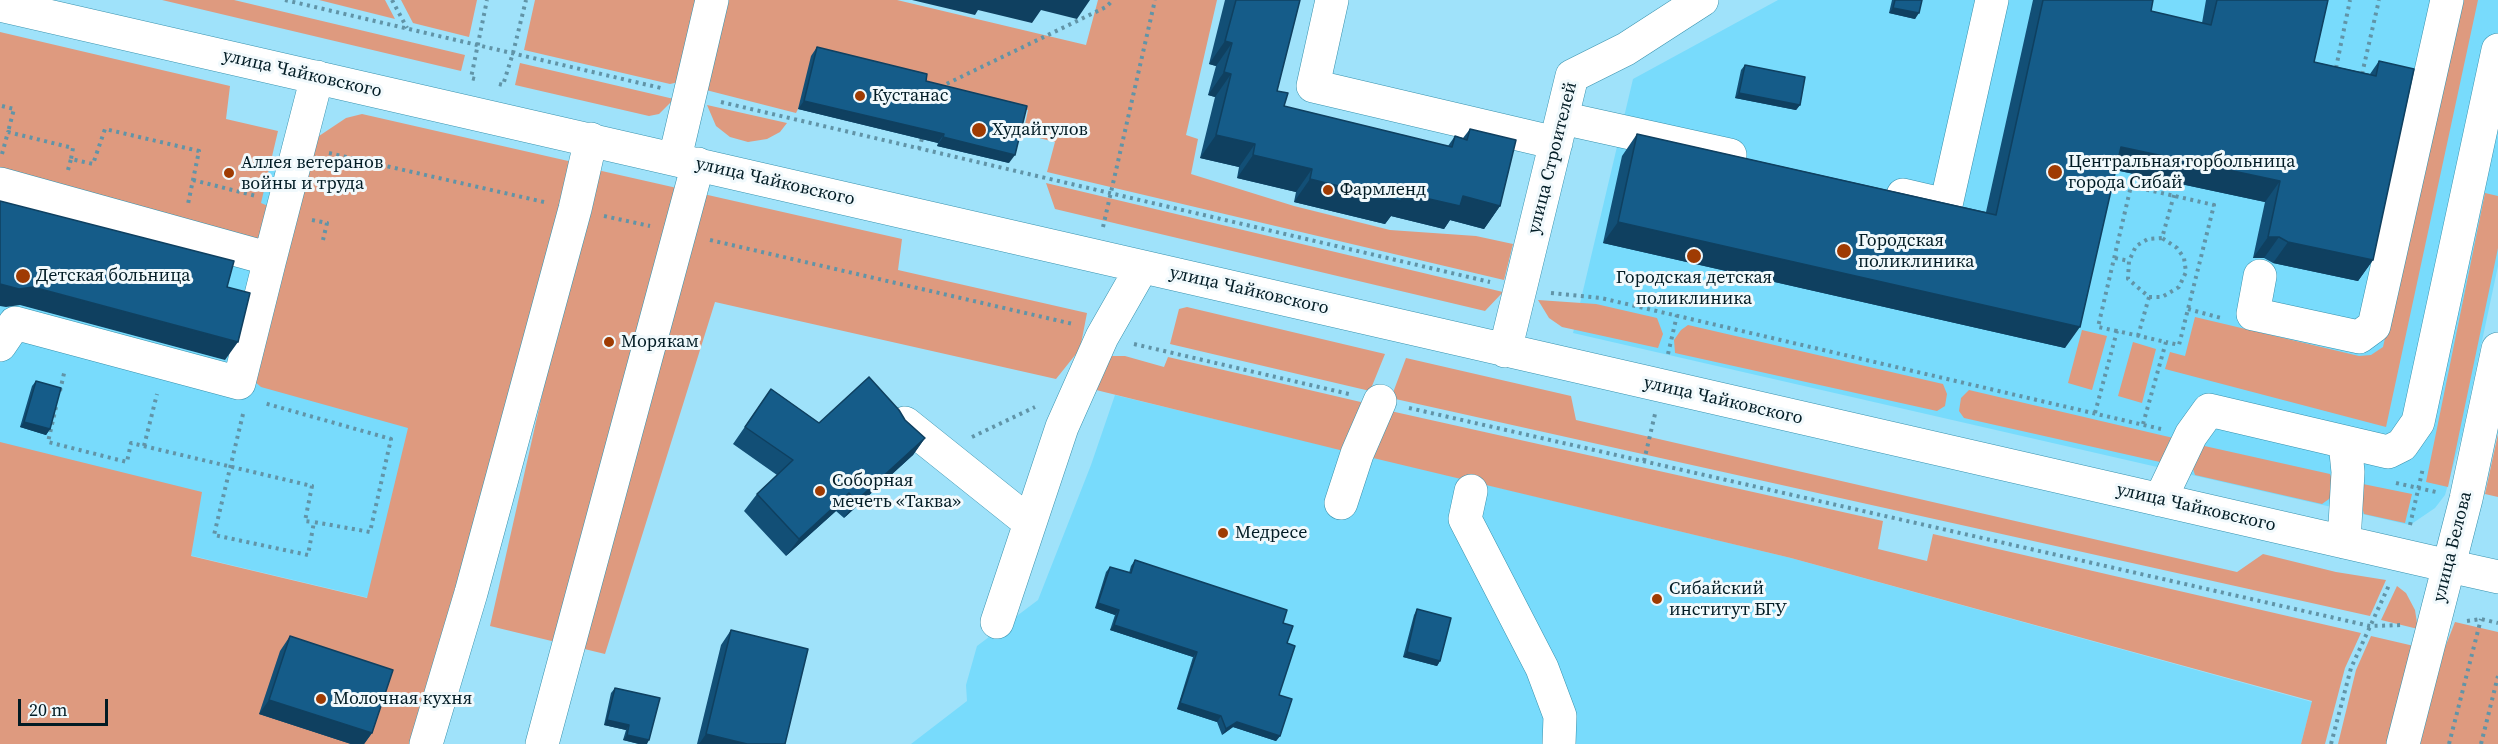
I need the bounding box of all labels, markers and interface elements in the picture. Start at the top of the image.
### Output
street label: улица Чайковского [220,45,384,103]
street label: улица Строителей [1524,80,1582,236]
place label: Кустанас [872,85,948,107]
marker: Кустанас [853,89,867,103]
place label: Худайгулов [992,119,1088,141]
marker: Худайгулов [970,121,988,139]
place label: Центральная горбольница города Сибай [2068,151,2295,194]
place label: Аллея ветеранов войны и труда [241,152,383,195]
street label: улица Чайковского [693,153,857,211]
marker: Центральная горбольница города Сибай [2046,163,2064,181]
marker: Аллея ветеранов войны и труда [222,166,236,180]
place label: Фармленд [1340,179,1426,201]
marker: Фармленд [1321,183,1335,197]
place label: Городская поликлиника [1858,230,1974,272]
marker: Городская поликлиника [1835,242,1853,260]
marker: Городская детская поликлиника [1685,247,1703,265]
street label: улица Чайковского [1167,262,1331,320]
place label: Детская больница [36,265,190,287]
marker: Детская больница [14,267,32,285]
place label: Городская детская поликлиника [1616,267,1772,310]
place label: Морякам [621,331,699,353]
marker: Морякам [602,335,616,349]
street label: улица Чайковского [1641,372,1805,430]
place label: Соборная мечеть «Таква» [832,470,961,512]
street label: улица Чайковского [2114,479,2278,537]
marker: Соборная мечеть «Таква» [813,484,827,498]
street label: улица Белова [2429,489,2477,605]
place label: Медресе [1235,522,1307,544]
marker: Медресе [1216,526,1230,540]
place label: Сибайский институт БГУ [1669,578,1787,620]
marker: Сибайский институт БГУ [1650,592,1664,606]
scale bar [21,687,111,725]
place label: Молочная кухня [333,688,472,710]
marker: Молочная кухня [314,692,328,706]
text: 20 m [29,697,67,722]

